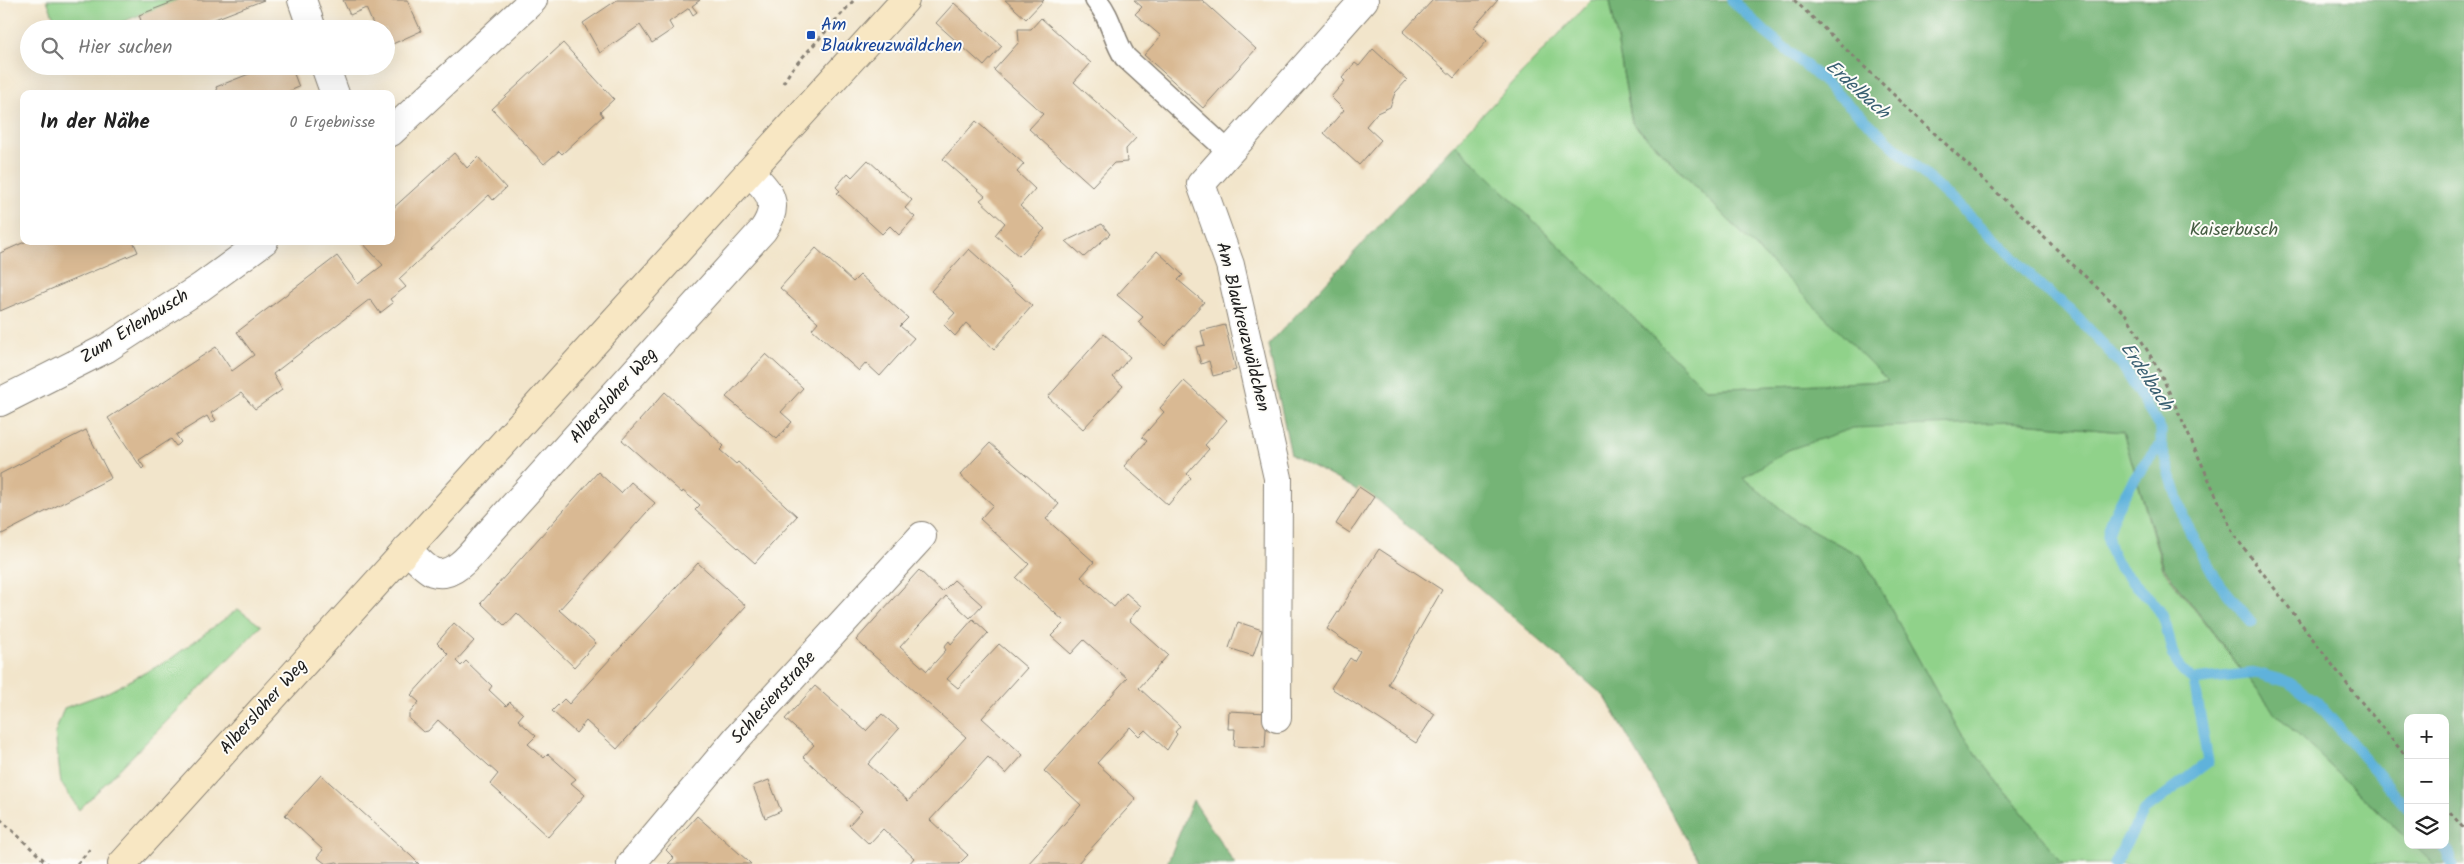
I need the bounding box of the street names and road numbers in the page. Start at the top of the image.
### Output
street label: Am Blaukreuzwäldchen [1207,239,1277,415]
street label: Zum Erlenbusch [75,282,195,372]
street label: Albersloher Weg [563,341,665,451]
street label: Schlesienstraße [724,645,824,751]
street label: Albersloher Weg [213,652,315,762]

